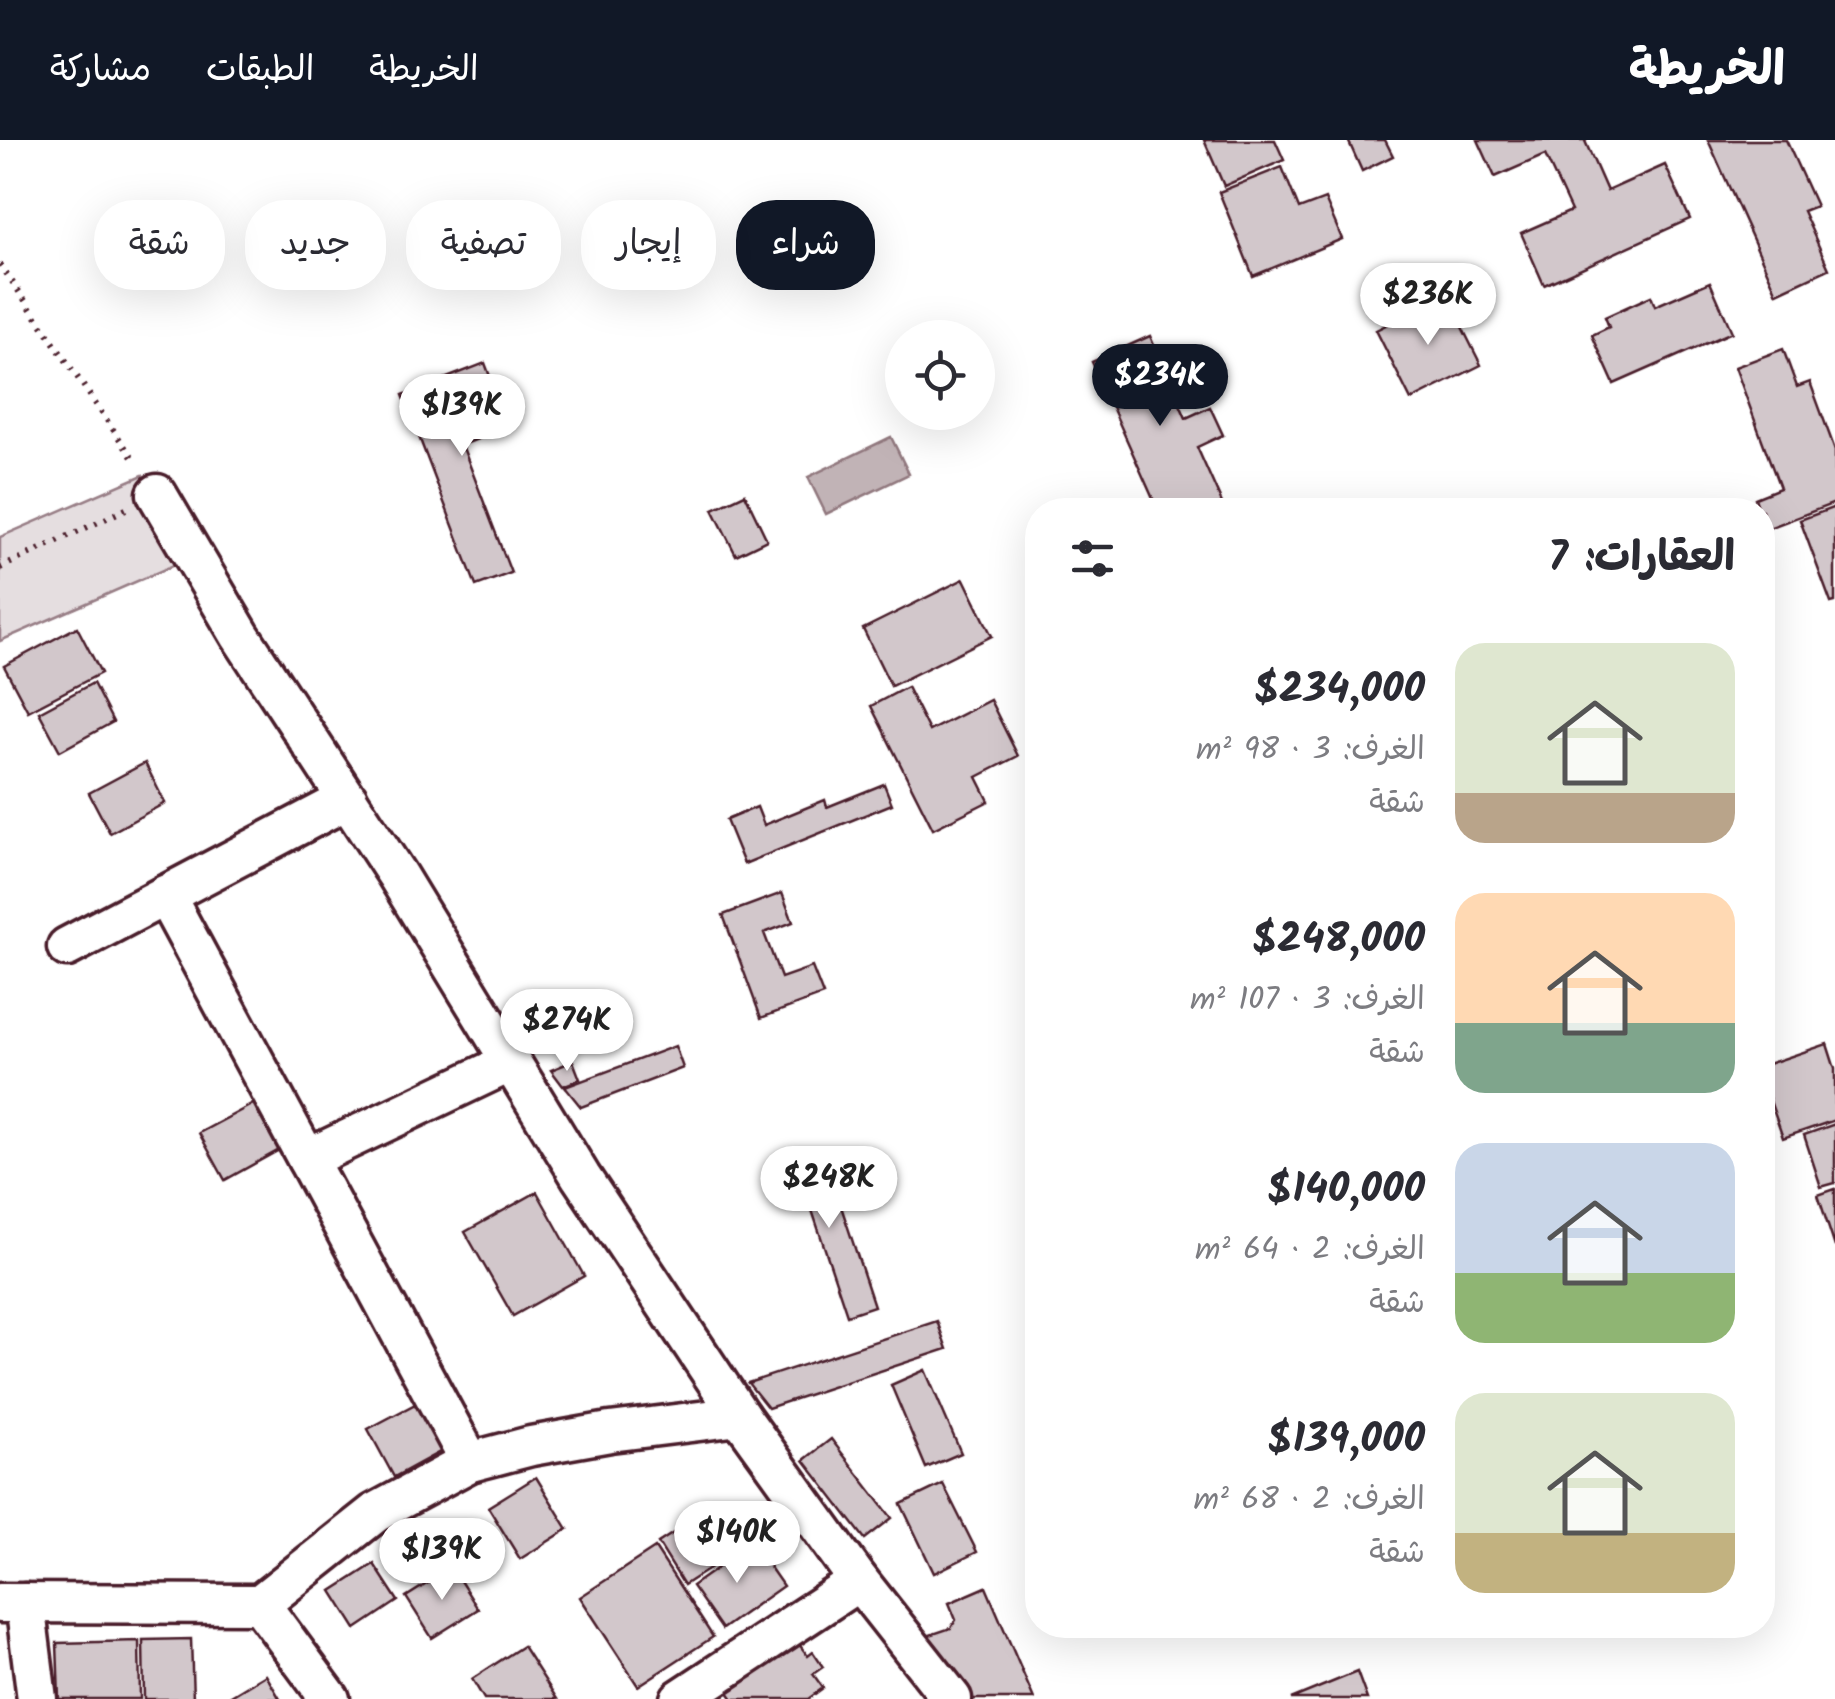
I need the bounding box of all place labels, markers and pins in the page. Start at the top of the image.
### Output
pin: $236K [1358,263,1498,348]
pin: $234K [1090,344,1230,429]
pin: $139K [392,374,532,459]
pin: $274K [497,989,637,1074]
pin: $248K [759,1146,899,1231]
pin: $140K [667,1501,807,1586]
pin: $139K [372,1518,512,1603]

